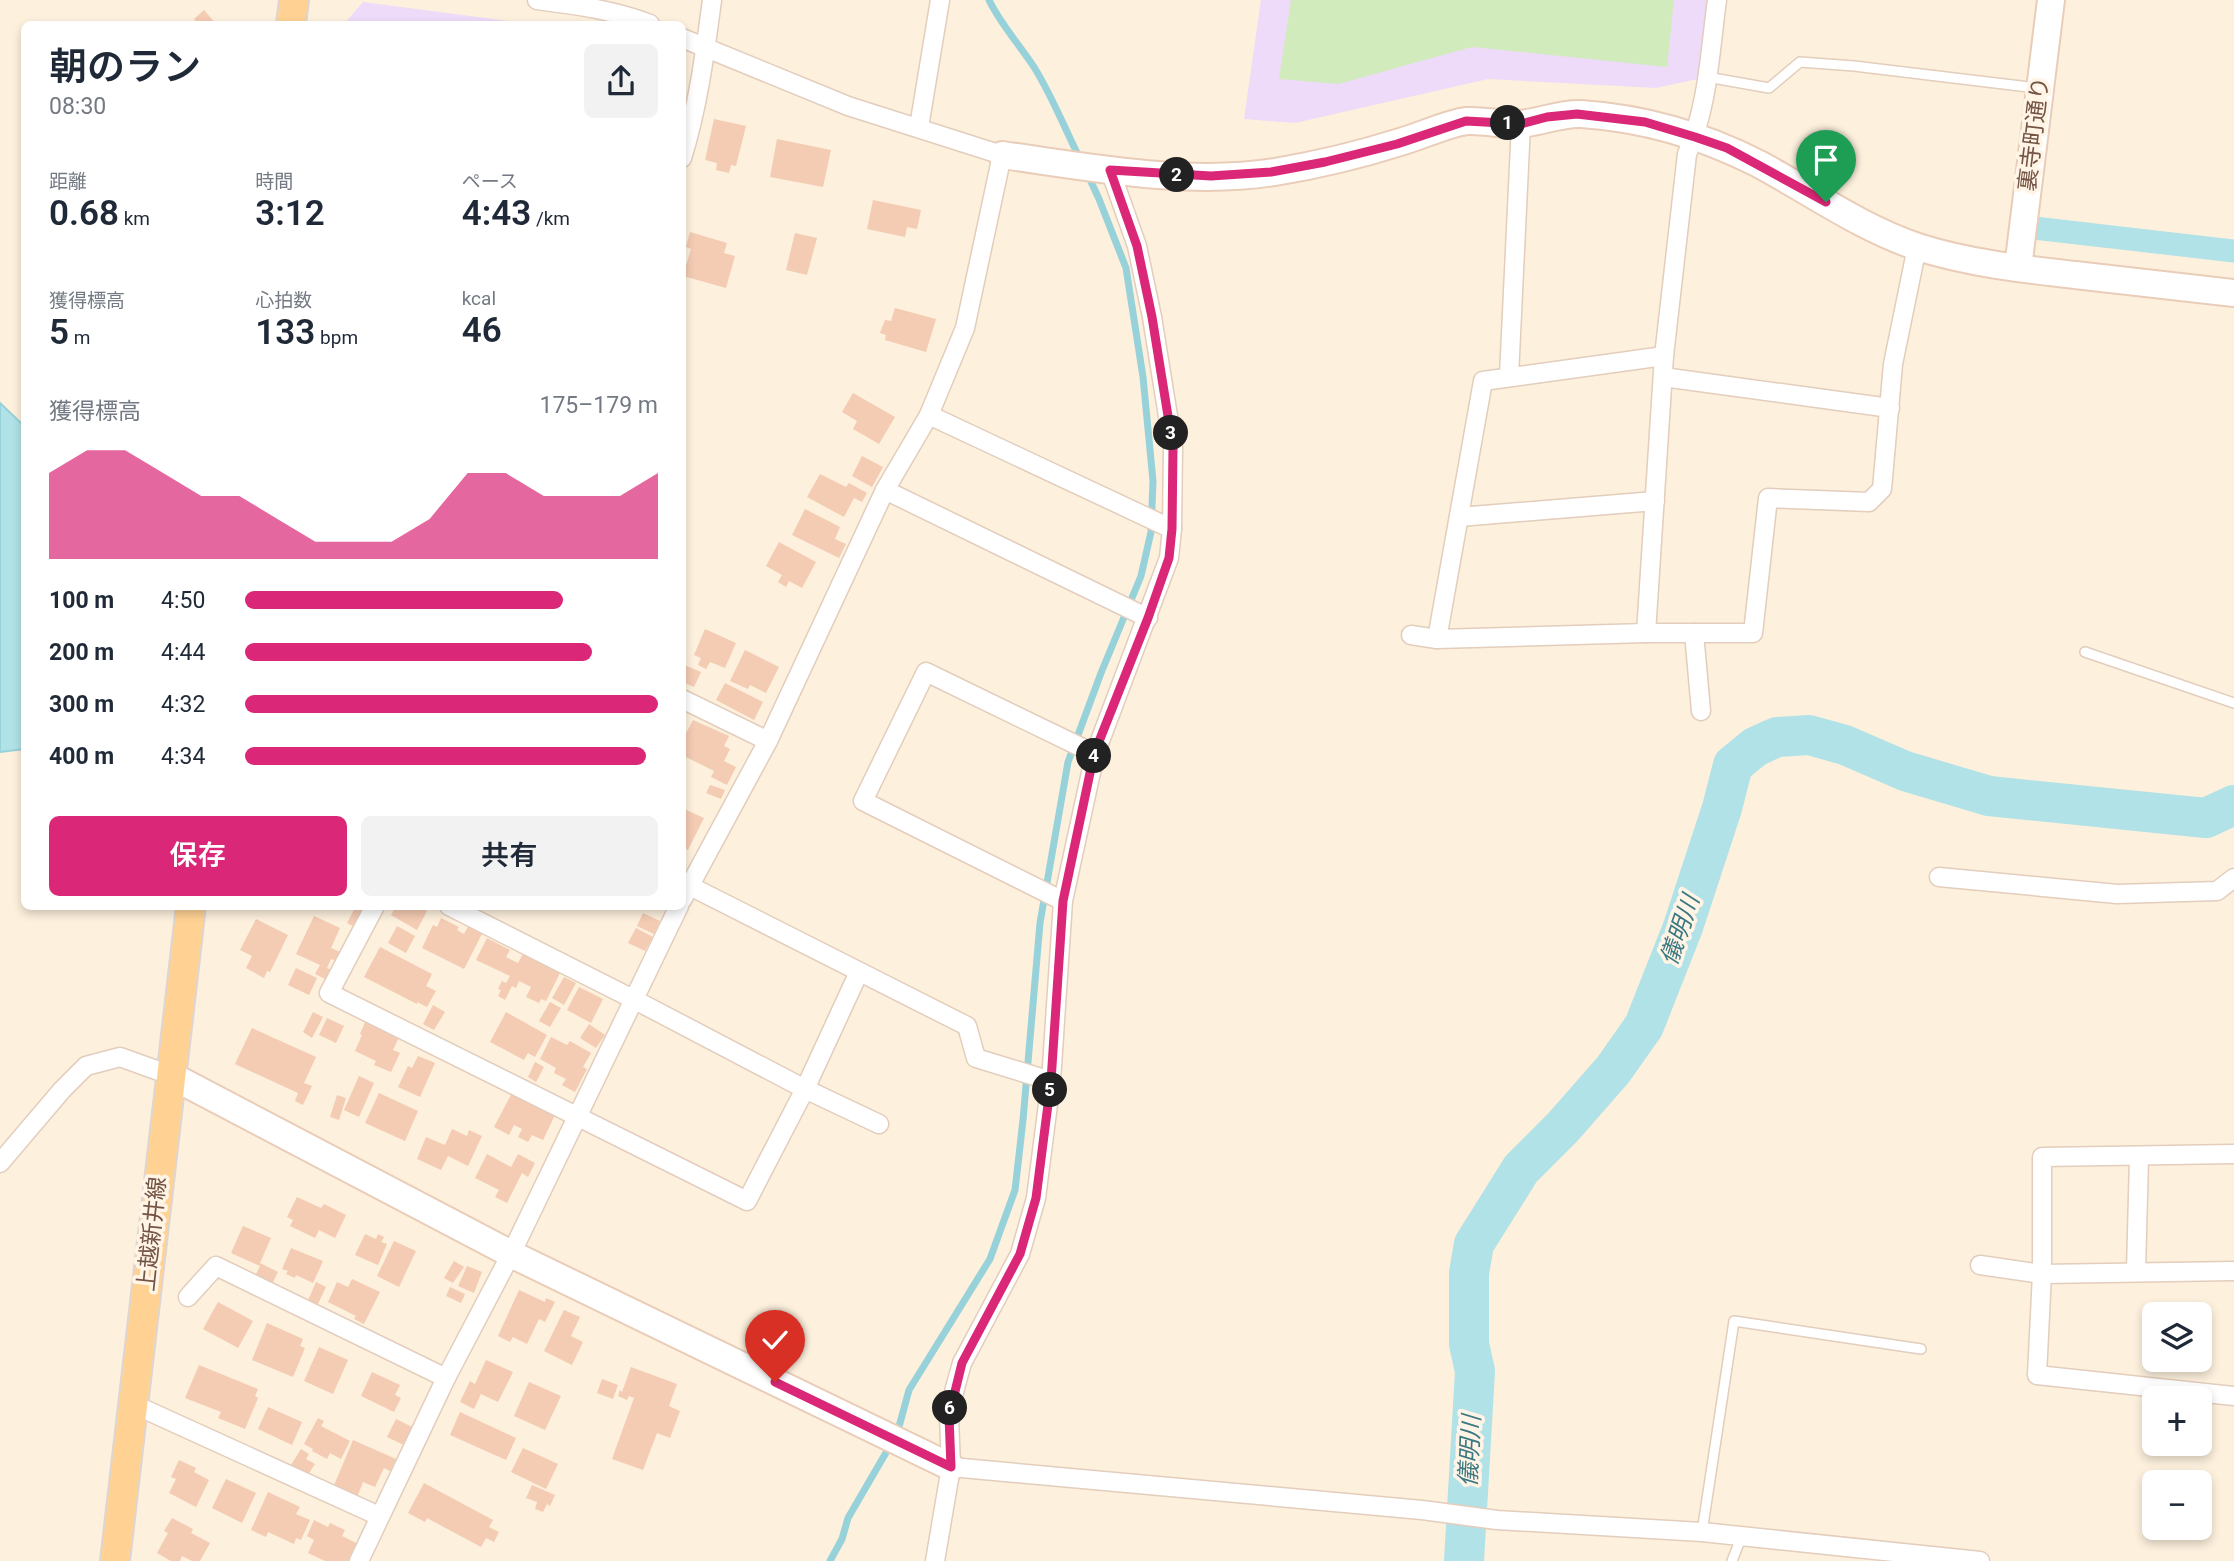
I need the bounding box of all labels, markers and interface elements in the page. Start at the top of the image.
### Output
button: share [584,44,658,118]
text: 朝のラン [49,45,201,89]
street label: 裏寺町通り [2014,75,2054,193]
text: 08:30 [49,93,106,120]
pin: 1 [1490,106,1526,140]
text: 1 [1502,111,1513,134]
pin [1796,130,1856,202]
icon: arrive [1807,141,1845,179]
pin: 2 [1160,158,1194,192]
text: 2 [1171,163,1182,186]
text: 距離 [49,170,87,193]
text: 時間 [255,170,293,193]
text: ペース [462,170,518,193]
text: 0.68 [49,193,119,234]
text: 3:12 [255,193,325,234]
text: 4:43 [462,193,531,234]
text: km [119,207,150,230]
text: /km [531,207,570,230]
text: kcal [462,287,496,310]
text: 獲得標高 [49,289,125,312]
text: 心拍数 [255,289,312,312]
text: 46 [462,310,502,351]
text: 5 [49,312,69,353]
text: 133 [255,312,315,353]
text: m [69,326,90,349]
text: bpm [315,326,358,349]
text: 175–179 m [539,392,658,419]
text: 獲得標高 [49,398,141,425]
pin: 3 [1154,416,1188,450]
text: 3 [1165,421,1176,444]
text: 100 m [49,587,114,614]
text: 4:50 [161,587,205,614]
text: 200 m [49,639,114,666]
text: 4:44 [161,639,205,666]
text: 300 m [49,691,114,718]
text: 4:32 [161,691,205,718]
pin: 4 [1076,738,1112,774]
text: 400 m [49,743,114,770]
text: 4:34 [161,743,205,770]
text: 4 [1088,744,1099,767]
button: 保存 [49,816,347,896]
button: 共有 [361,816,658,896]
water label: 儀明川 [1655,889,1706,969]
pin: 5 [1032,1072,1068,1108]
text: 5 [1044,1078,1055,1101]
street label: 上越新井線 [133,1175,171,1293]
map controls [2142,1302,2212,1540]
button: layers [2142,1302,2212,1372]
pin [745,1310,805,1382]
icon: check [756,1321,794,1359]
button: + [2142,1386,2212,1456]
pin: 6 [932,1390,968,1426]
text: 6 [944,1396,955,1419]
water label: 儀明川 [1454,1411,1486,1488]
button: − [2142,1470,2212,1540]

